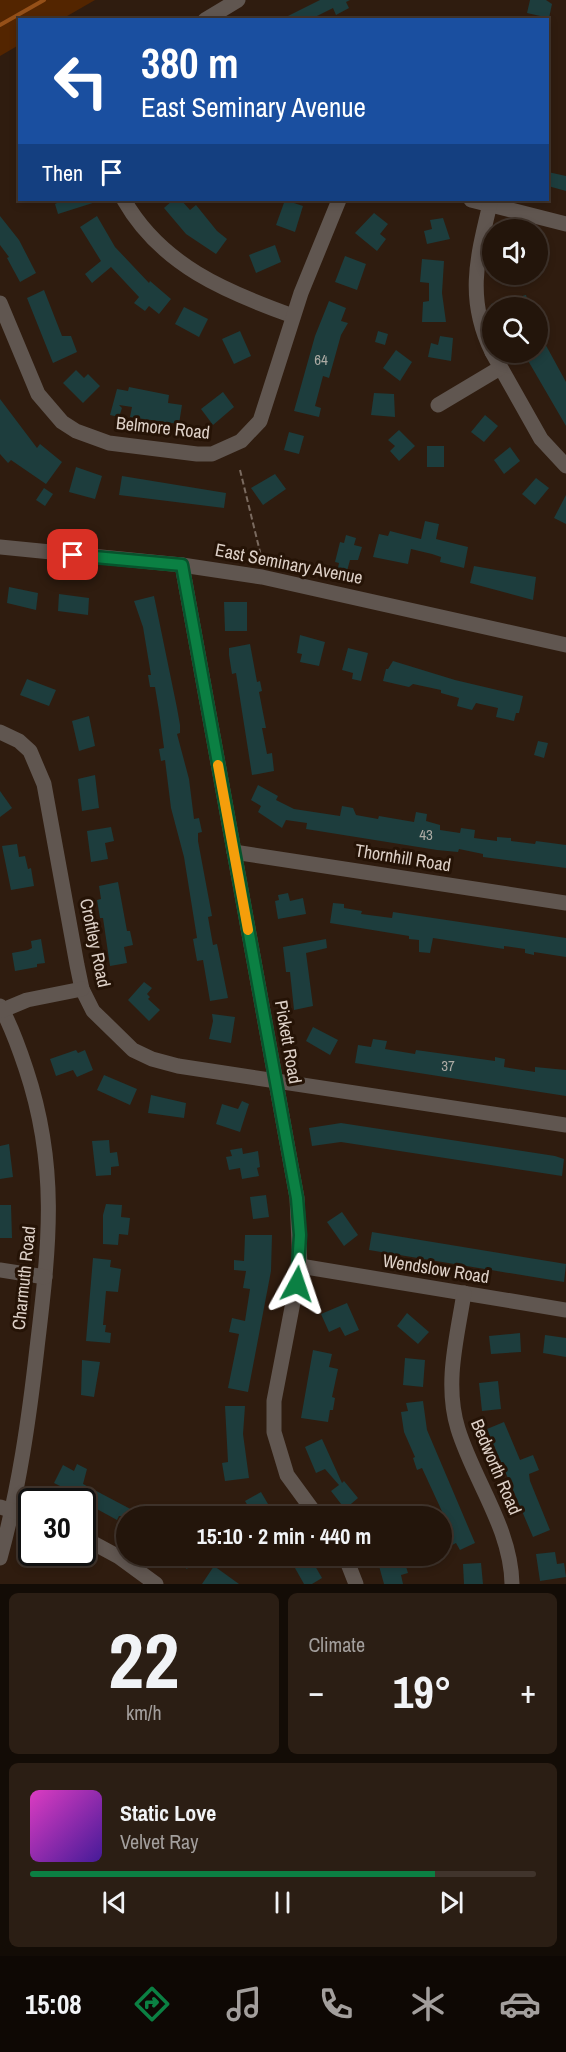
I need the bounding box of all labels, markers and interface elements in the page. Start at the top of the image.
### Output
text: 380 m [141,35,239,91]
icon: left [42,42,120,120]
text: East Seminary Avenue [141,89,366,125]
icon: arrive [95,156,128,189]
text: Then [42,158,83,188]
map controls [482,219,548,363]
button: sound [482,219,548,285]
button: search [482,297,548,363]
house number: 64 [314,349,328,370]
street label: Belmore Road [115,410,211,445]
pin [47,529,98,580]
street label: East Seminary Avenue [213,537,365,590]
icon: arrive [56,538,89,571]
house number: 43 [419,824,433,845]
street label: Thornhill Road [353,838,453,877]
street label: Croftley Road [74,896,117,990]
street label: Pickett Road [269,998,308,1086]
house number: 37 [441,1055,455,1076]
street label: Charmuth Road [6,1225,41,1331]
street label: Wendslow Road [381,1248,491,1289]
position arrow [265,1252,329,1316]
street label: Bedworth Road [465,1415,528,1519]
speed limit sign: 30 [18,1488,96,1566]
text: 15:10 · 2 min · 440 m [197,1521,371,1551]
text: 22 [108,1607,179,1712]
text: Climate [309,1631,365,1658]
text: 19° [393,1661,452,1722]
text: − [309,1669,324,1713]
text: + [520,1669,536,1713]
text: km/h [126,1699,162,1726]
text: Static Love [120,1798,216,1828]
text: Velvet Ray [120,1828,198,1855]
icon: previous [98,1886,131,1919]
icon: pause [266,1886,299,1919]
icon: next [435,1886,468,1919]
icon: directions [131,1983,173,2025]
icon: music [223,1983,265,2025]
icon: phone [315,1983,357,2025]
icon: climate [407,1983,449,2025]
icon: car [499,1983,541,2025]
text: 15:08 [25,1986,82,2022]

